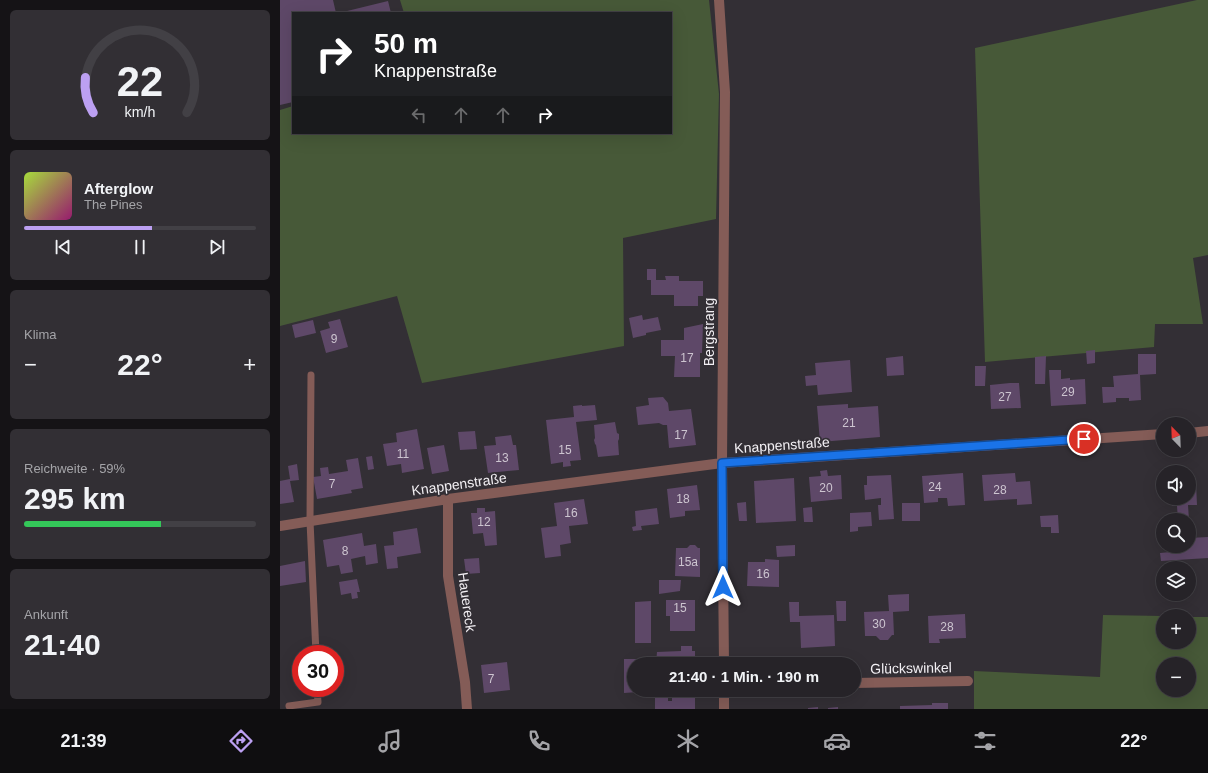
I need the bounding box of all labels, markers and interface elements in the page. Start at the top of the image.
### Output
icon: right [308,28,360,80]
text: 50 m [374,28,438,59]
text: 22 [117,58,163,105]
text: Knappenstraße [374,61,497,81]
text: km/h [125,103,156,119]
icon: left [408,104,430,126]
icon: ahead [450,104,472,126]
icon: ahead [492,104,514,126]
icon: right [534,104,556,126]
text: Afterglow [84,180,153,197]
text: The Pines [84,197,143,212]
icon: previous [52,236,74,258]
icon: pause [129,236,151,258]
icon: next [206,236,228,258]
street label: Bergstrang [701,298,717,366]
text: Klima [24,327,57,342]
house number: 9 [331,332,338,346]
text: 22° [117,348,163,381]
house number: 17 [680,351,694,365]
text: − [24,352,37,377]
text: + [243,352,256,377]
house number: 29 [1061,385,1075,399]
house number: 27 [998,390,1012,404]
house number: 21 [842,416,856,430]
north arrow [1156,417,1196,457]
map controls [1156,417,1196,697]
pin [1067,422,1101,456]
house number: 17 [674,428,688,442]
icon: arrive [1073,428,1095,450]
street label: Knappenstraße [734,434,831,456]
house number: 15 [558,443,572,457]
house number: 11 [397,447,410,461]
house number: 13 [495,451,509,465]
text: Reichweite · 59% [24,461,125,476]
button: sound [1156,465,1196,505]
street label: Knappenstraße [410,469,508,499]
house number: 7 [329,477,336,491]
house number: 24 [928,480,942,494]
house number: 20 [819,481,833,495]
text: 295 km [24,482,126,515]
house number: 28 [993,483,1007,497]
house number: 18 [676,492,690,506]
house number: 16 [564,506,578,520]
button: search [1156,513,1196,553]
house number: 12 [477,515,491,529]
house number: 8 [342,544,349,558]
house number: 15a [678,555,698,569]
button: layers [1156,561,1196,601]
position arrow [702,566,744,608]
house number: 16 [756,567,770,581]
street label: Hauereck [455,571,479,634]
house number: 15 [673,601,687,615]
text: Ankunft [24,607,68,622]
button: + [1156,609,1196,649]
house number: 30 [872,617,886,631]
house number: 28 [940,620,954,634]
text: 21:40 [24,628,101,661]
speed limit sign: 30 [292,645,344,697]
button: − [1156,657,1196,697]
street label: Glückswinkel [870,659,952,677]
text: 21:40 · 1 Min. · 190 m [669,668,819,685]
house number: 7 [488,672,495,686]
icon: directions [227,727,255,755]
icon: music [376,727,404,755]
icon: phone [525,727,553,755]
icon: climate [674,727,702,755]
icon: car [823,727,851,755]
icon: filters [971,727,999,755]
text: 21:39 [60,731,106,751]
text: 22° [1120,731,1147,751]

